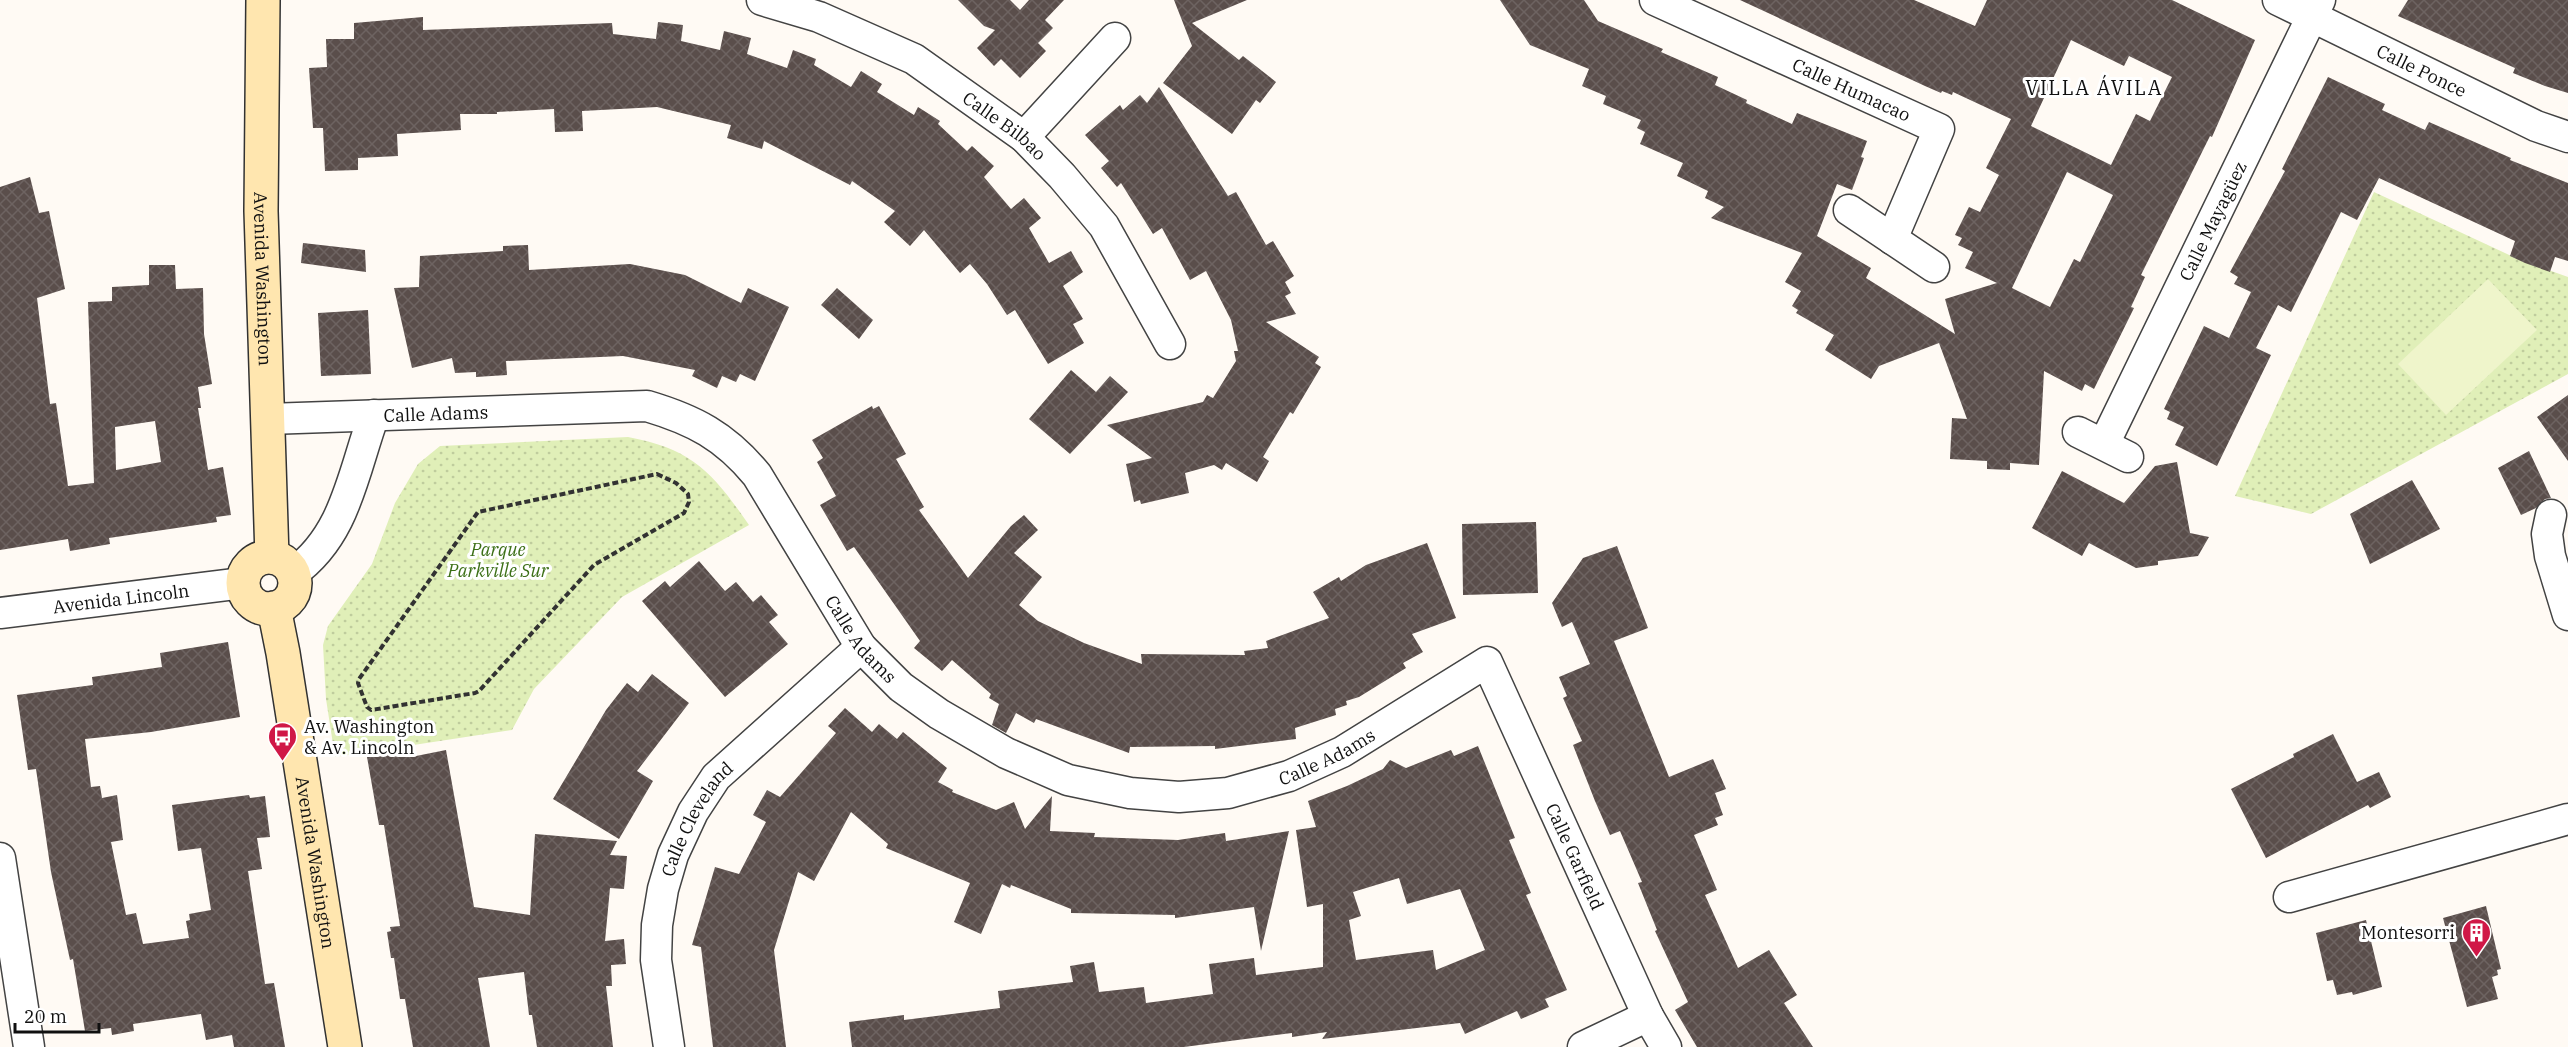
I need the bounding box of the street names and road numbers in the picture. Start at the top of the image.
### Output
street label: Calle Ponce [2373,39,2471,102]
street label: Calle Humacao [1789,52,1914,126]
street label: Calle Bilbao [958,86,1052,165]
street label: Calle Mayagüez [2174,157,2251,285]
street label: Avenida Washington [249,192,277,366]
street label: Calle Adams [383,400,489,427]
street label: Avenida Lincoln [52,578,191,618]
street label: Calle Adams [821,591,902,688]
street label: Calle Adams [1276,723,1379,790]
street label: Calle Cleveland [656,756,738,879]
street label: Avenida Washington [291,775,341,950]
street label: Calle Garfield [1541,799,1610,913]

